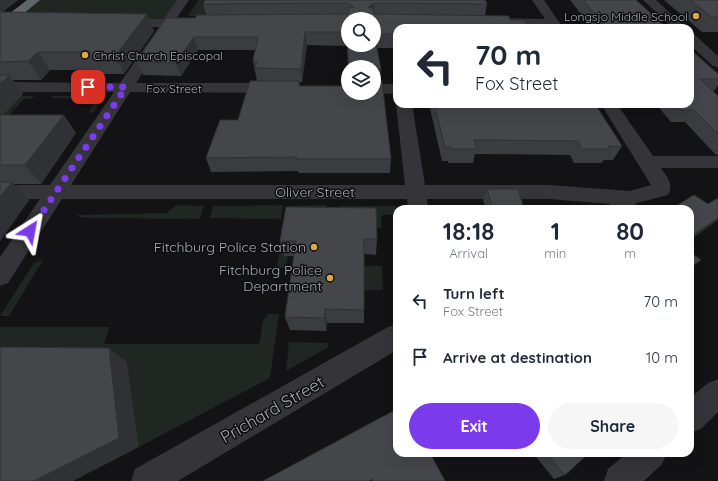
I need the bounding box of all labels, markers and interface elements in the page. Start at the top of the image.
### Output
place label: Longsjo Middle School [564,9,688,24]
marker: Longsjo Middle School [691,11,701,21]
map controls [341,12,381,100]
button: search [341,12,381,52]
text: 70 m [475,37,541,72]
icon: left [409,40,461,92]
place label: Christ Church Episcopal [93,48,223,63]
marker: Christ Church Episcopal [80,50,90,60]
button: layers [341,60,381,100]
pin [71,70,105,104]
text: Fox Street [475,72,558,95]
icon: arrive [77,76,99,98]
street label: Fox Street [146,81,202,96]
street label: Oliver Street [275,183,355,201]
position arrow [9,210,51,252]
text: 18:18 [443,216,494,246]
text: 1 [551,216,560,246]
text: 80 [616,216,644,246]
place label: Fitchburg Police Station [154,238,306,256]
marker: Fitchburg Police Station [309,242,319,252]
text: Arrival [449,245,488,261]
text: min [544,245,566,261]
text: m [624,245,636,261]
place label: Fitchburg Police Department [219,261,322,295]
marker: Fitchburg Police Department [325,273,335,283]
text: Turn left [443,284,505,303]
icon: left [409,290,431,312]
text: 70 m [644,292,678,311]
text: Fox Street [443,303,503,319]
icon: arrive [409,346,431,368]
text: Arrive at destination [443,348,592,367]
text: 10 m [646,348,678,367]
street label: Prichard Street [216,371,328,447]
button: Exit [409,403,540,449]
button: Share [548,403,678,449]

